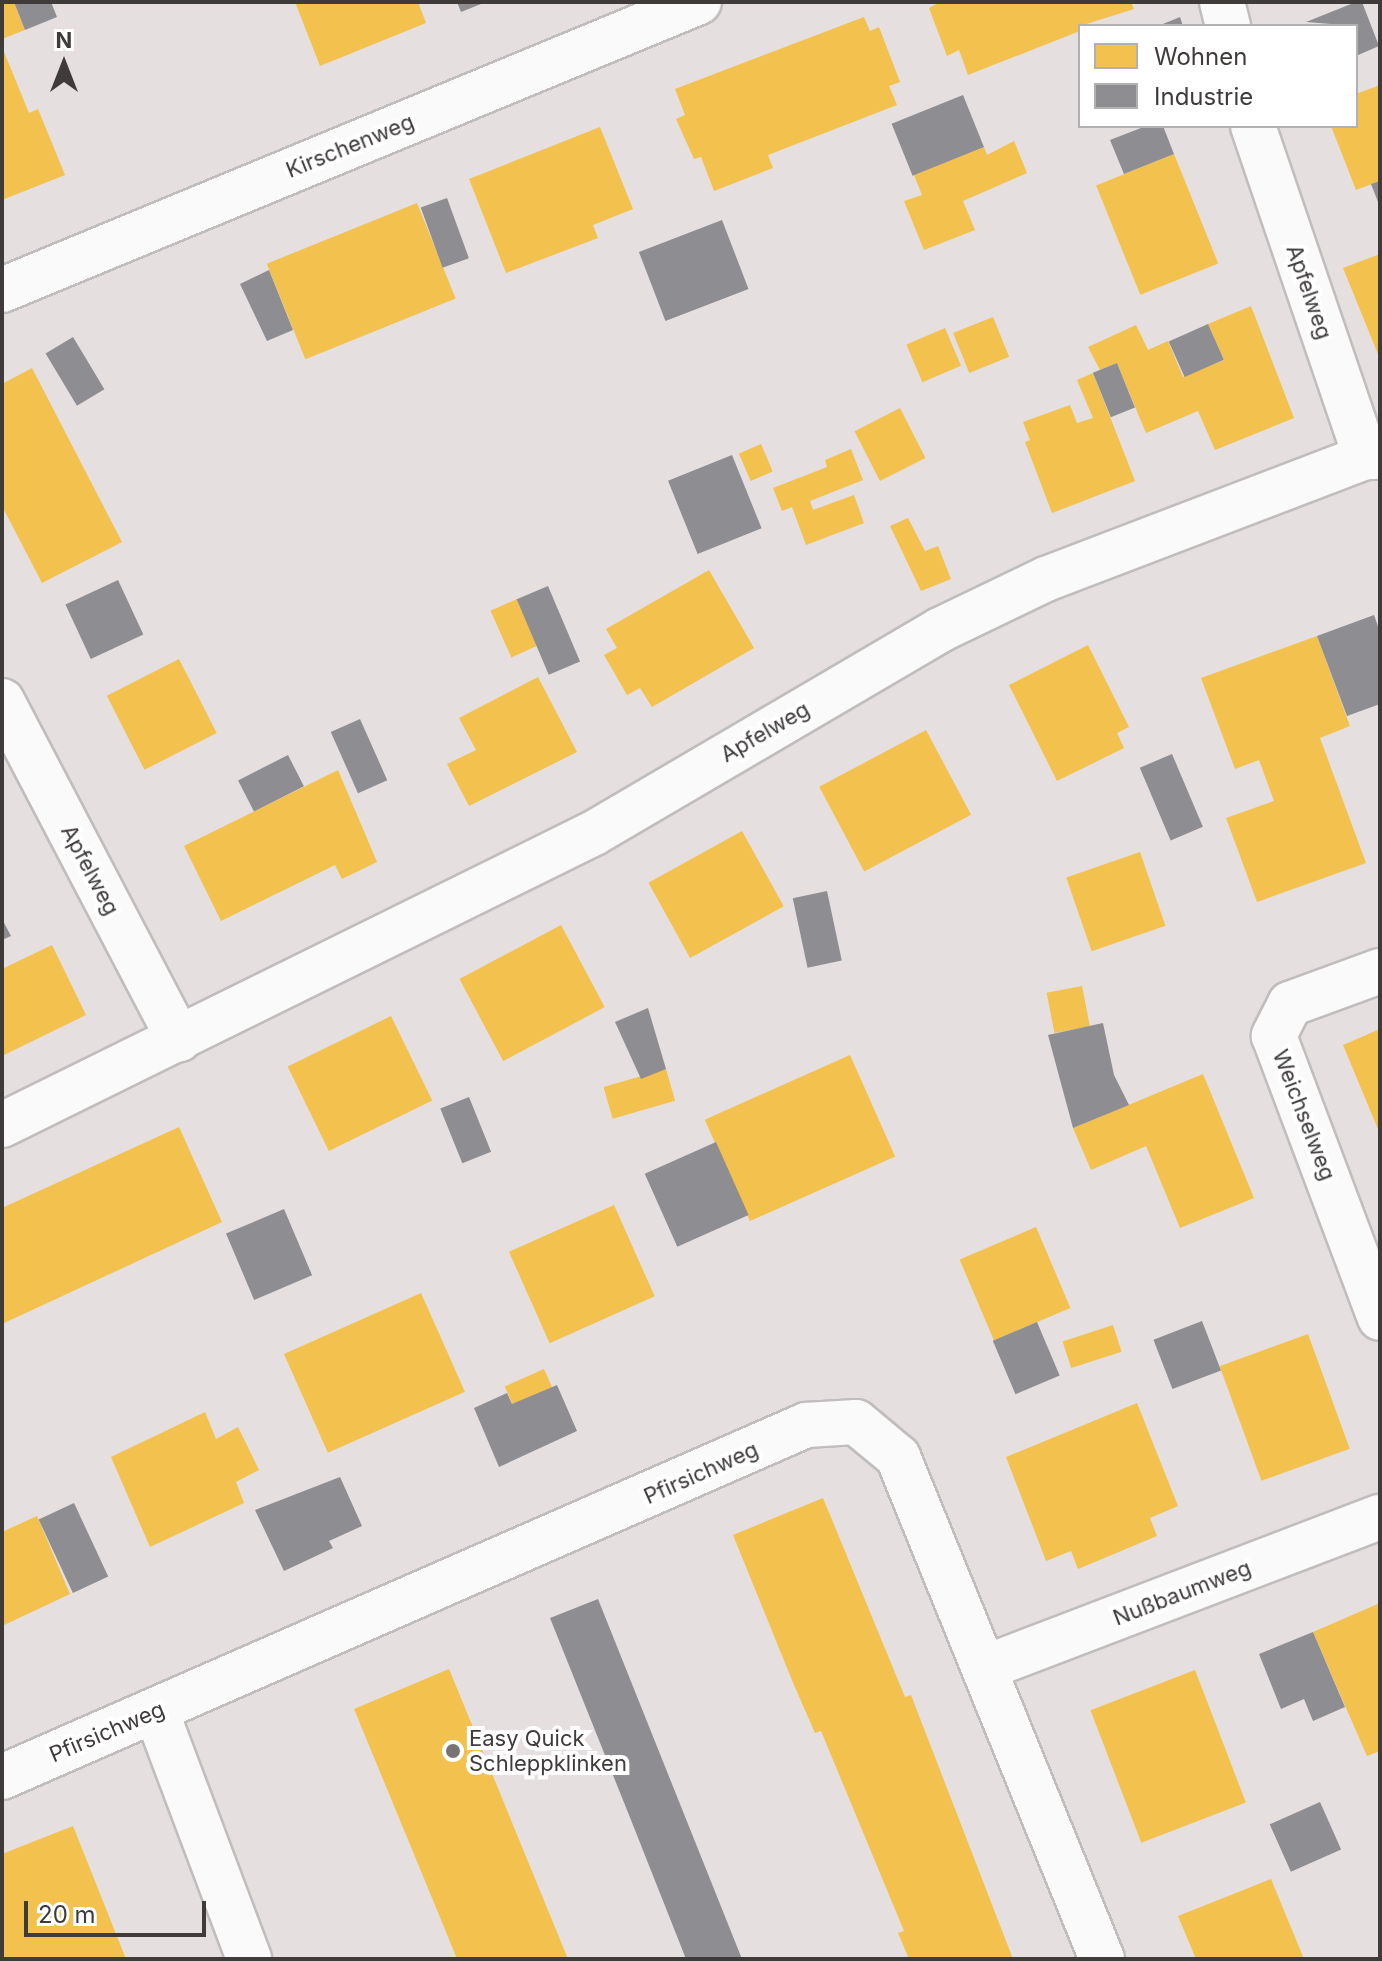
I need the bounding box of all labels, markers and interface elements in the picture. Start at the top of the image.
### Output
north arrow [24,24,104,104]
legend [1078,24,1358,128]
text: N [56,27,72,53]
text: Wohnen [1154,42,1247,71]
text: Industrie [1154,82,1253,111]
street label: Kirschenweg [282,108,418,184]
street label: Apfelweg [1281,241,1337,343]
street label: Apfelweg [716,696,814,768]
street label: Apfelweg [55,820,125,920]
street label: Weichselweg [1267,1046,1341,1184]
street label: Pfirsichweg [640,1436,762,1510]
street label: Nußbaumweg [1109,1555,1255,1631]
street label: Pfirsichweg [46,1696,168,1768]
place label: Easy Quick Schleppklinken [469,1725,627,1776]
marker: Easy Quick Schleppklinken [444,1742,462,1760]
scale bar [28,1885,210,1935]
text: 20 m [38,1900,96,1929]

